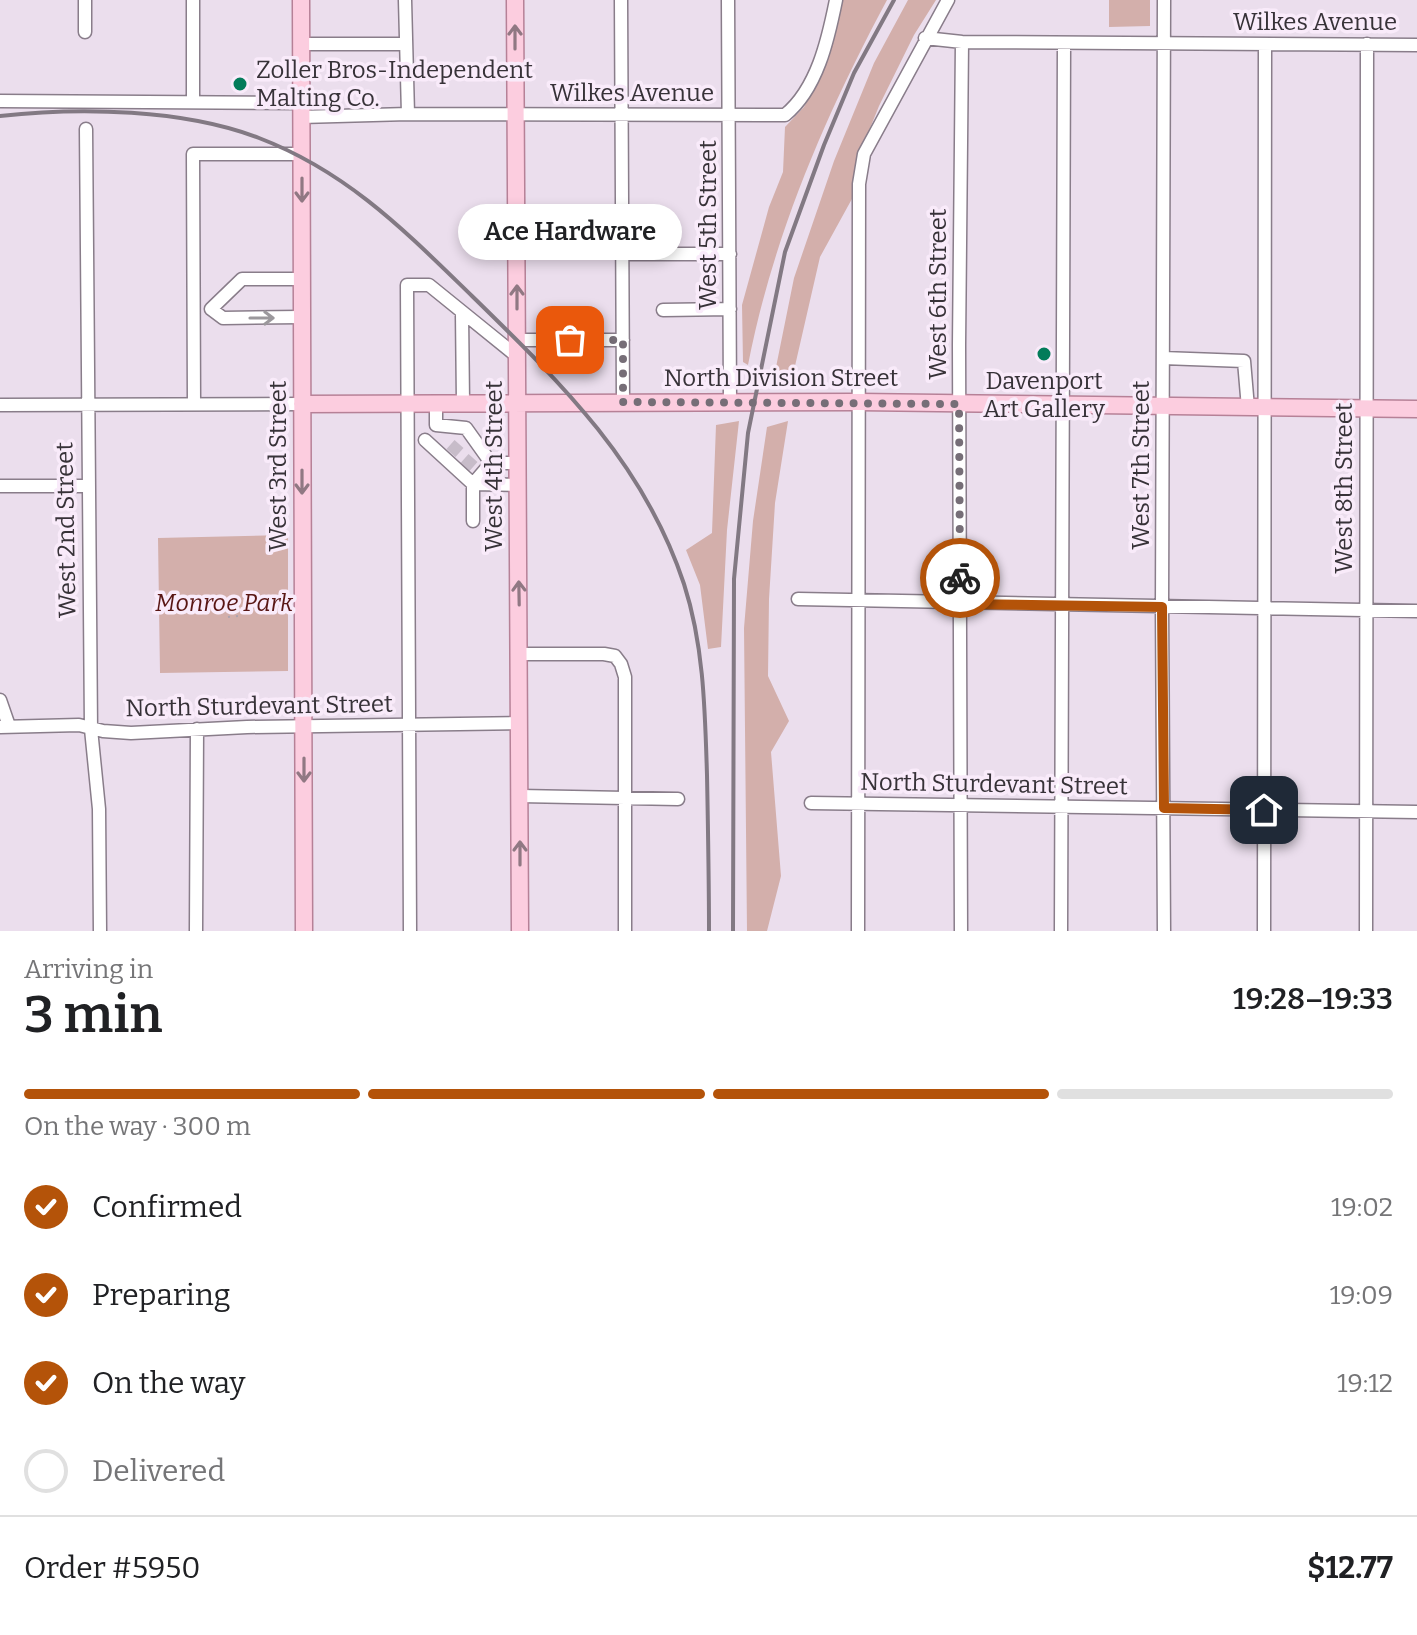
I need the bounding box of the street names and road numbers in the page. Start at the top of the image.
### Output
street label: Wilkes Avenue [1233,8,1397,36]
street label: Wilkes Avenue [550,79,714,107]
street label: West 5th Street [694,140,722,310]
street label: West 6th Street [924,208,952,379]
street label: North Division Street [664,364,899,392]
street label: West 3rd Street [264,380,292,551]
street label: West 4th Street [480,380,508,551]
street label: West 7th Street [1127,380,1155,549]
street label: West 8th Street [1330,402,1358,574]
street label: West 2nd Street [50,441,82,618]
street label: North Sturdevant Street [125,690,393,722]
street label: North Sturdevant Street [860,768,1128,800]

